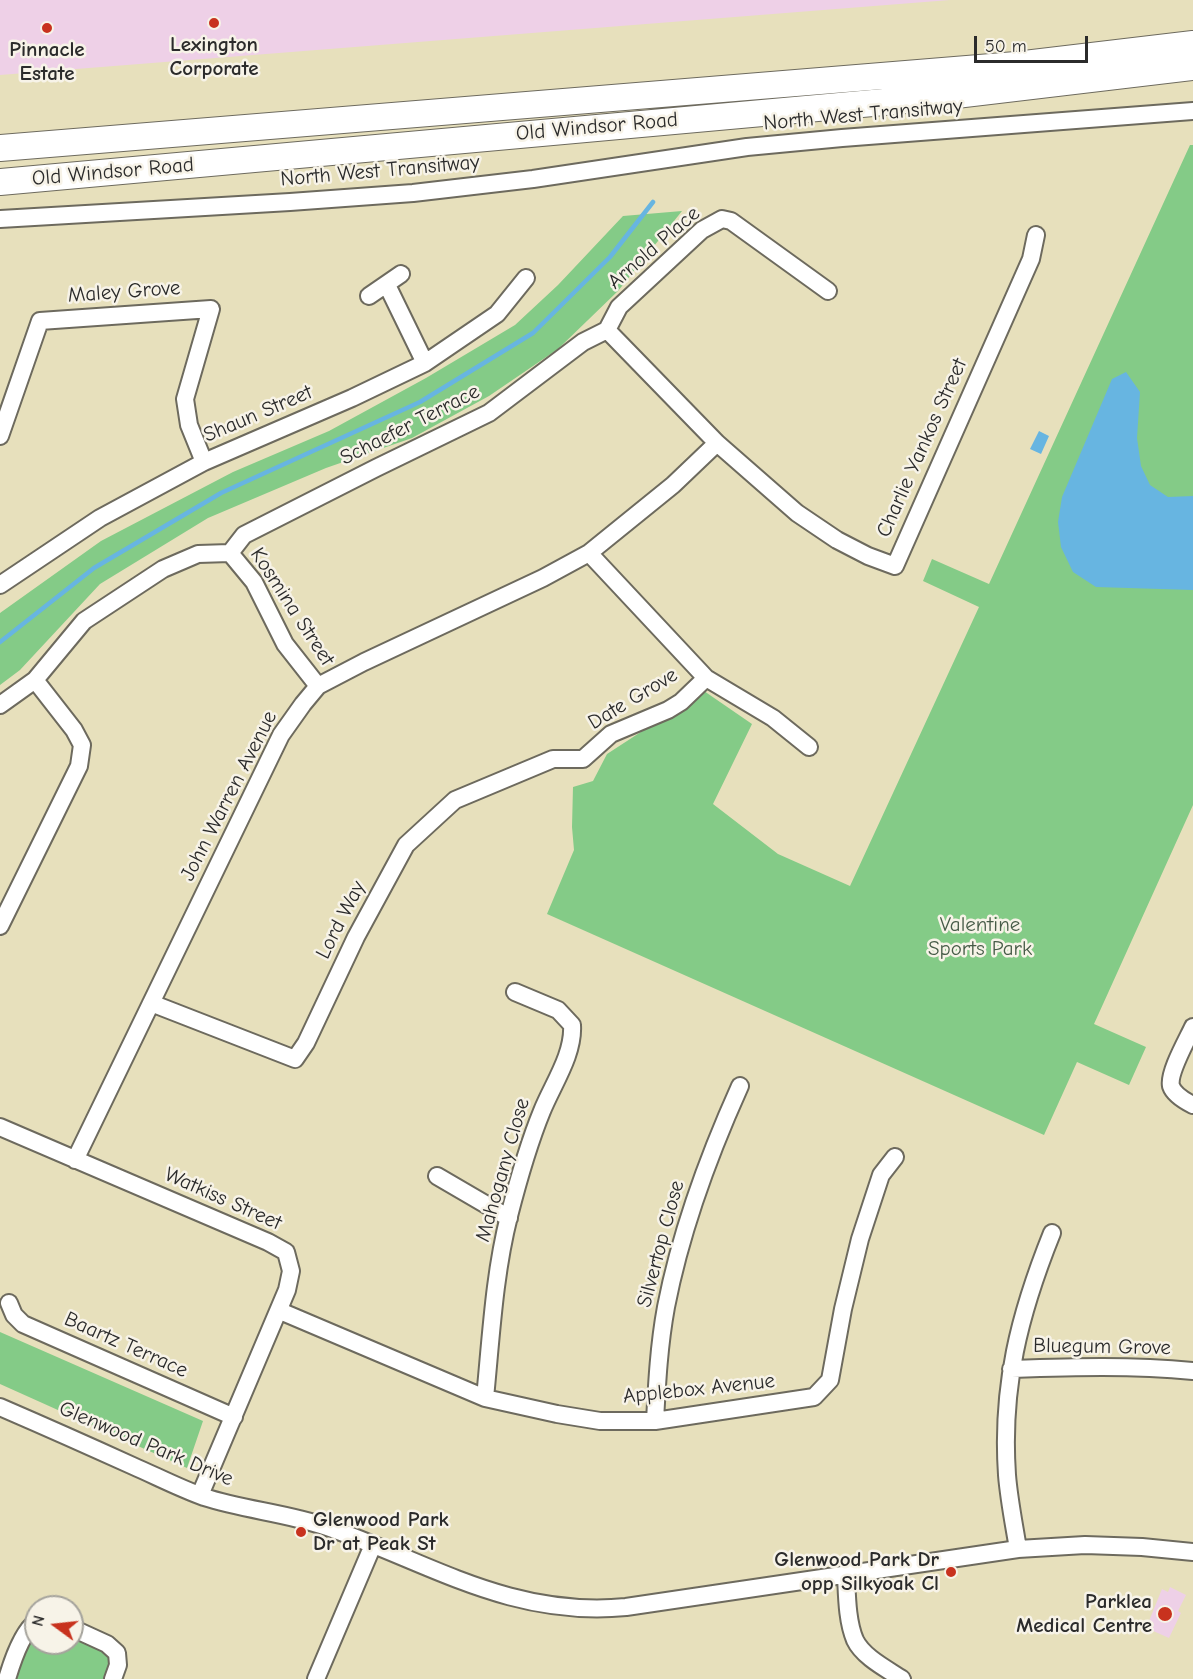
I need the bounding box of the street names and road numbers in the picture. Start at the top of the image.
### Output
street label: North West Transitway [762,94,964,136]
street label: Old Windsor Road [515,107,679,147]
street label: North West Transitway [279,150,481,192]
street label: Old Windsor Road [31,152,195,192]
street label: Arnold Place [603,201,705,295]
street label: Maley Grove [67,275,181,309]
street label: Charlie Yankos Street [871,355,973,541]
street label: Schaefer Terrace [336,379,484,471]
street label: Shaun Street [200,380,316,448]
street label: Kosmina Street [244,543,340,671]
street label: Date Grove [584,663,682,735]
street label: John Warren Avenue [175,707,283,885]
street label: Lord Way [311,877,371,963]
street label: Mahogany Close [470,1095,536,1245]
street label: Watkiss Street [160,1162,286,1236]
street label: Silvertop Close [632,1178,690,1310]
street label: Baartz Terrace [60,1306,192,1384]
street label: Bluegum Grove [1033,1333,1171,1361]
street label: Applebox Avenue [622,1369,776,1409]
street label: Glenwood Park Drive [55,1396,237,1492]

